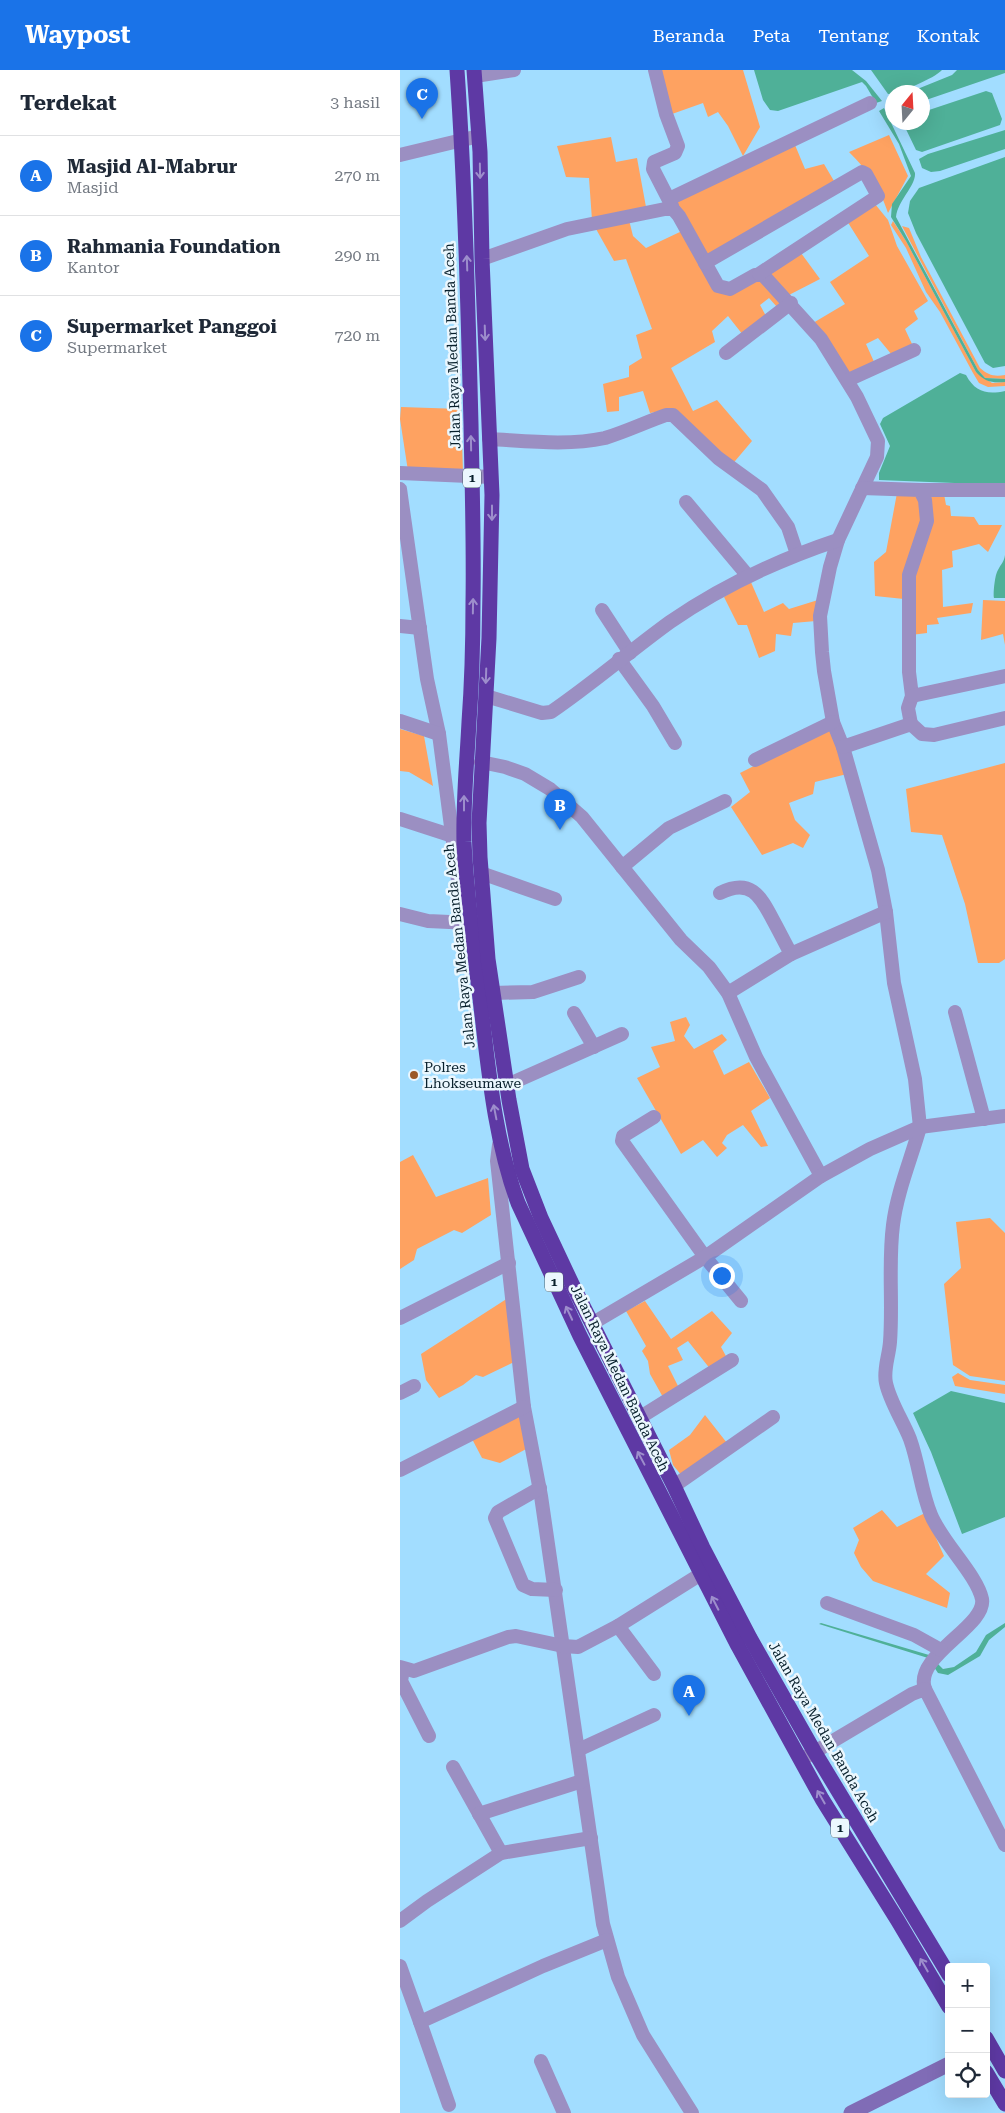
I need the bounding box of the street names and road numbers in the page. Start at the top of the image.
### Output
street label: Jalan Raya Medan Banda Aceh [440,243,464,449]
road number: 1 [463,468,481,488]
street label: Jalan Raya Medan Banda Aceh [440,843,478,1049]
road number: 1 [545,1272,563,1292]
street label: Jalan Raya Medan Banda Aceh [568,1282,672,1474]
street label: Jalan Raya Medan Banda Aceh [766,1639,882,1825]
road number: 1 [831,1819,849,1838]

